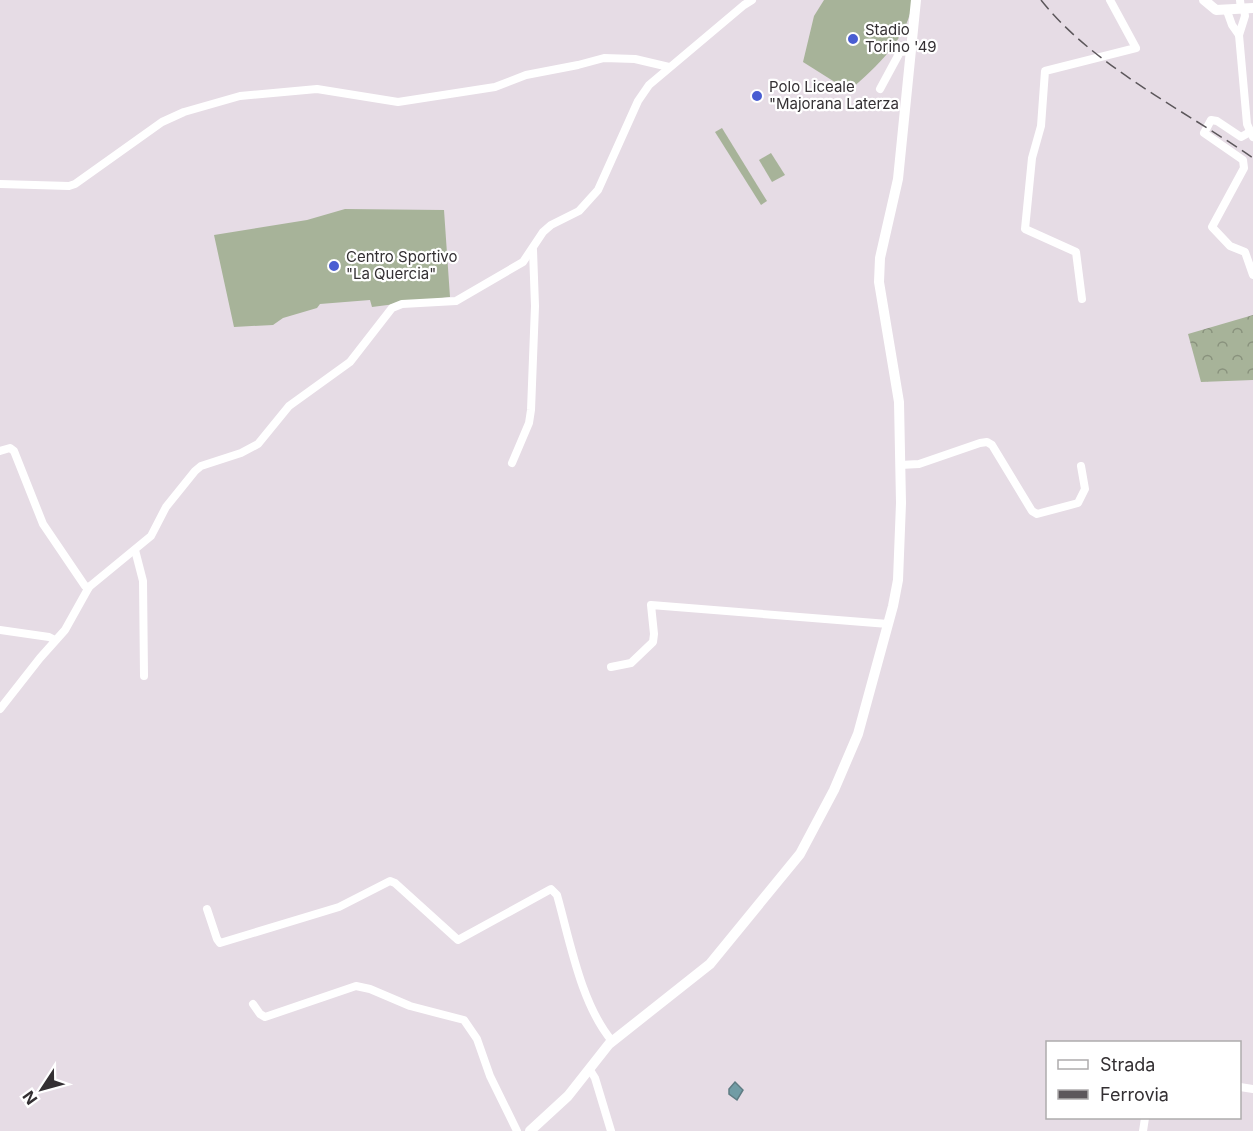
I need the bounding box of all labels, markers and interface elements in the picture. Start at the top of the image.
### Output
place label: Stadio Torino '49 [865,20,937,56]
marker: Stadio Torino '49 [846,32,860,46]
place label: Polo Liceale "Majorana Laterza [769,77,899,113]
marker: Polo Liceale "Majorana Laterza [750,89,764,103]
place label: Centro Sportivo "La Quercia" [346,247,457,283]
marker: Centro Sportivo "La Quercia" [327,259,341,273]
legend [1046,1041,1241,1119]
text: Strada [1100,1054,1155,1075]
north arrow [12,1059,72,1119]
text: Ferrovia [1100,1084,1169,1105]
text: N [18,1087,42,1109]

